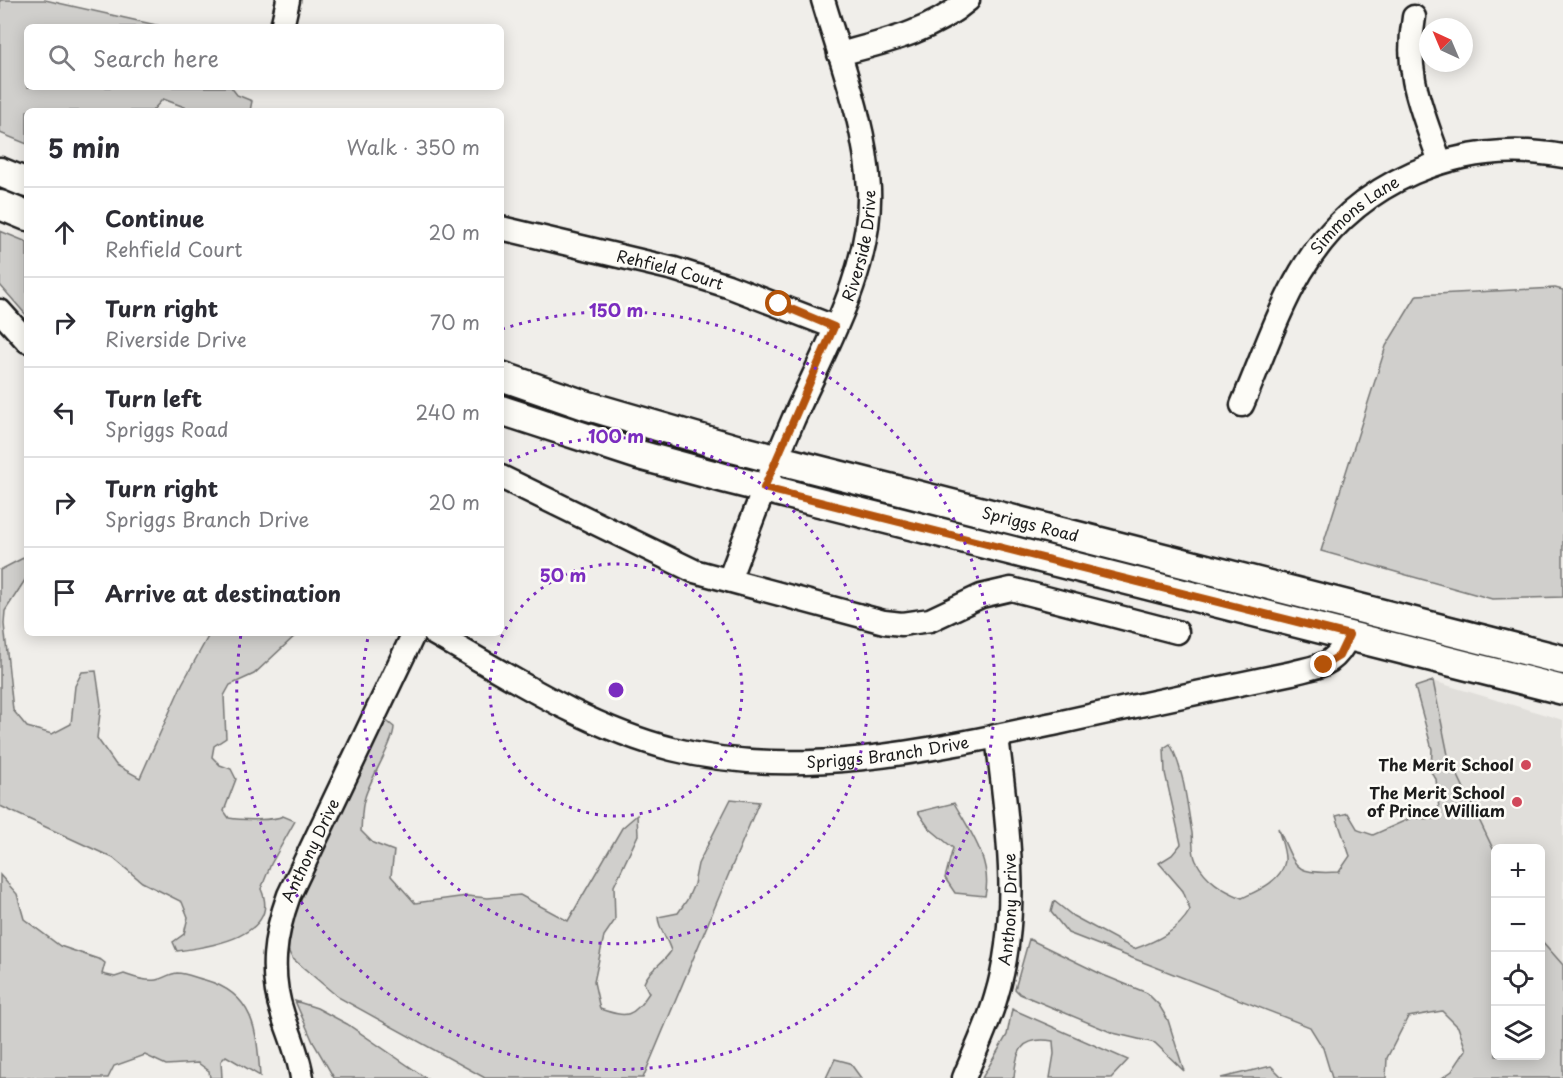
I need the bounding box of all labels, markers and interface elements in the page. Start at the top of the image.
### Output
north arrow [1419,18,1473,72]
search box [24,24,504,90]
icon: search [45,41,78,74]
text: Search here [93,41,219,74]
text: 5 min [48,128,120,167]
text: Walk · 350 m [347,132,480,162]
street label: Simmons Lane [1304,169,1403,259]
street label: Riverside Drive [835,190,880,304]
text: Continue [105,201,204,234]
icon: ahead [48,216,81,249]
text: 20 m [428,217,480,247]
text: Rehfield Court [105,234,242,264]
street label: Rehfield Court [614,243,727,295]
route start [765,290,791,316]
text: Turn right [105,291,218,324]
text: 150 m [589,296,643,323]
icon: right [48,306,81,339]
text: 70 m [430,307,480,337]
text: Riverside Drive [105,324,247,354]
text: Turn left [105,381,202,414]
icon: left [48,396,81,429]
text: 240 m [415,397,480,427]
text: Spriggs Road [105,414,229,444]
text: 100 m [588,422,644,449]
text: Turn right [105,471,218,504]
icon: right [48,486,81,519]
text: 20 m [428,487,480,517]
street label: Spriggs Road [980,499,1082,547]
text: Spriggs Branch Drive [105,504,309,534]
text: 50 m [540,561,586,588]
icon: arrive [48,576,81,609]
text: Arrive at destination [105,576,341,609]
route end [1310,651,1336,677]
centre of rings [606,680,626,700]
street label: Spriggs Branch Drive [806,729,971,773]
place label: The Merit School [1378,752,1514,776]
marker: The Merit School [1519,758,1533,772]
place label: The Merit School of Prince William [1367,780,1505,822]
street label: Anthony Drive [274,794,344,905]
marker: The Merit School of Prince William [1510,795,1524,809]
map controls [1491,844,1545,1060]
button: + [1491,844,1545,898]
street label: Anthony Drive [991,853,1021,967]
button: − [1491,898,1545,952]
button: locate [1491,952,1545,1006]
button: layers [1491,1006,1545,1060]

